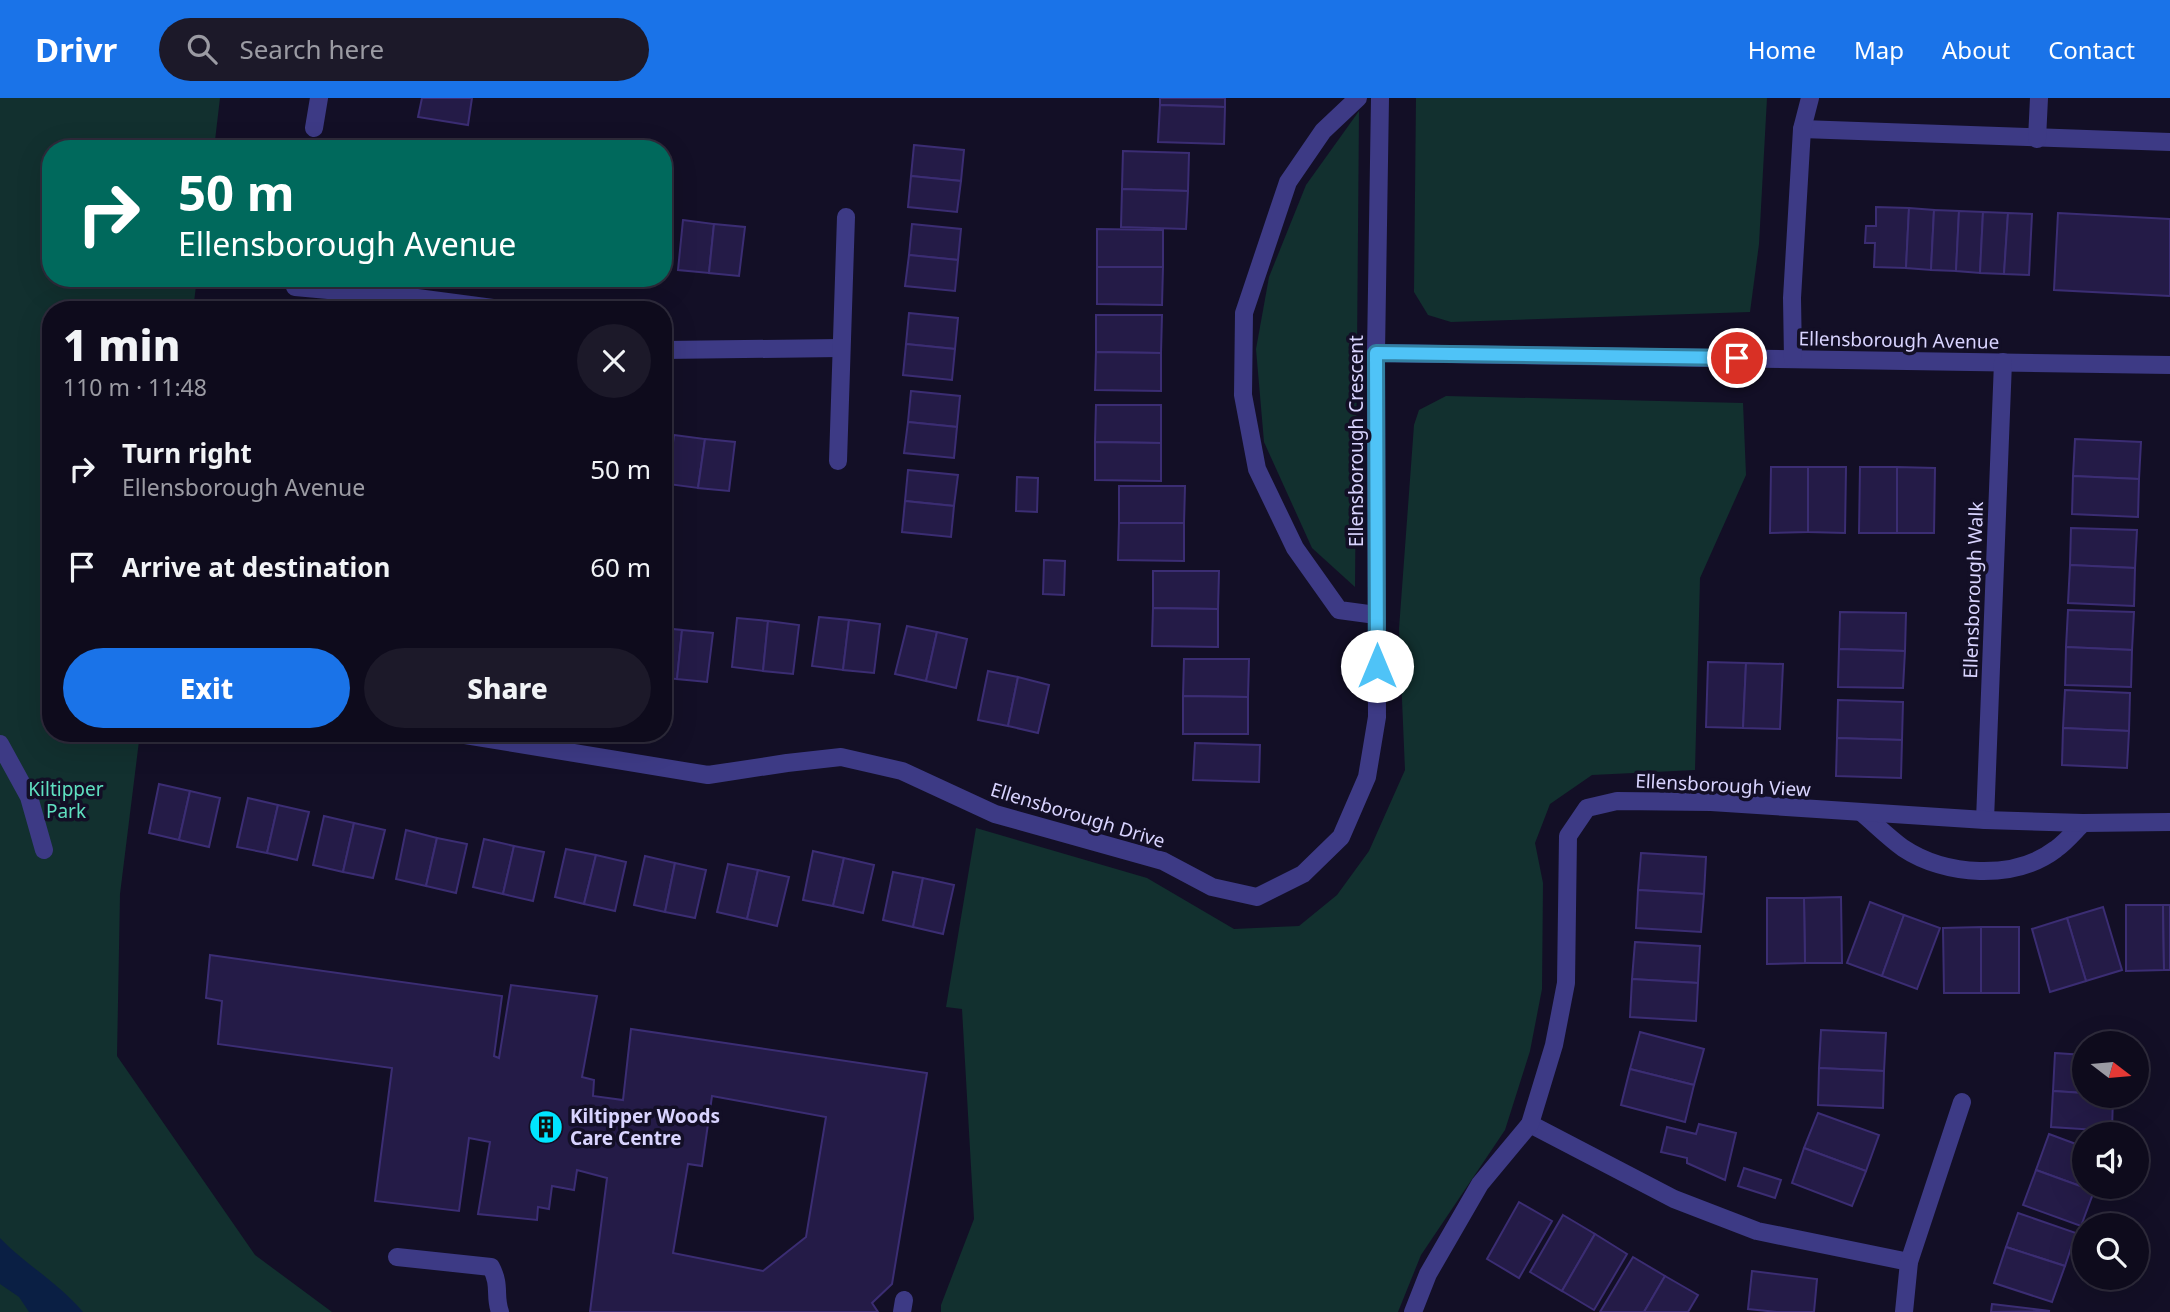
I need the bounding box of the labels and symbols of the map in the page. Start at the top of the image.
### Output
street label: Ellensborough Avenue [1798,325,2000,355]
pin [1707,328,1767,388]
street label: Ellensborough Crescent [1343,335,1369,547]
street label: Ellensborough Walk [1957,501,1989,679]
position arrow [1340,629,1414,703]
street label: Ellensborough View [1635,767,1811,803]
park label: Kiltipper Park [28,776,104,824]
street label: Ellensborough Drive [988,776,1168,854]
north arrow [2072,1031,2149,1108]
place label: Kiltipper Woods Care Centre [570,1103,720,1151]
building icon: Kiltipper Woods Care Centre [527,1108,565,1146]

